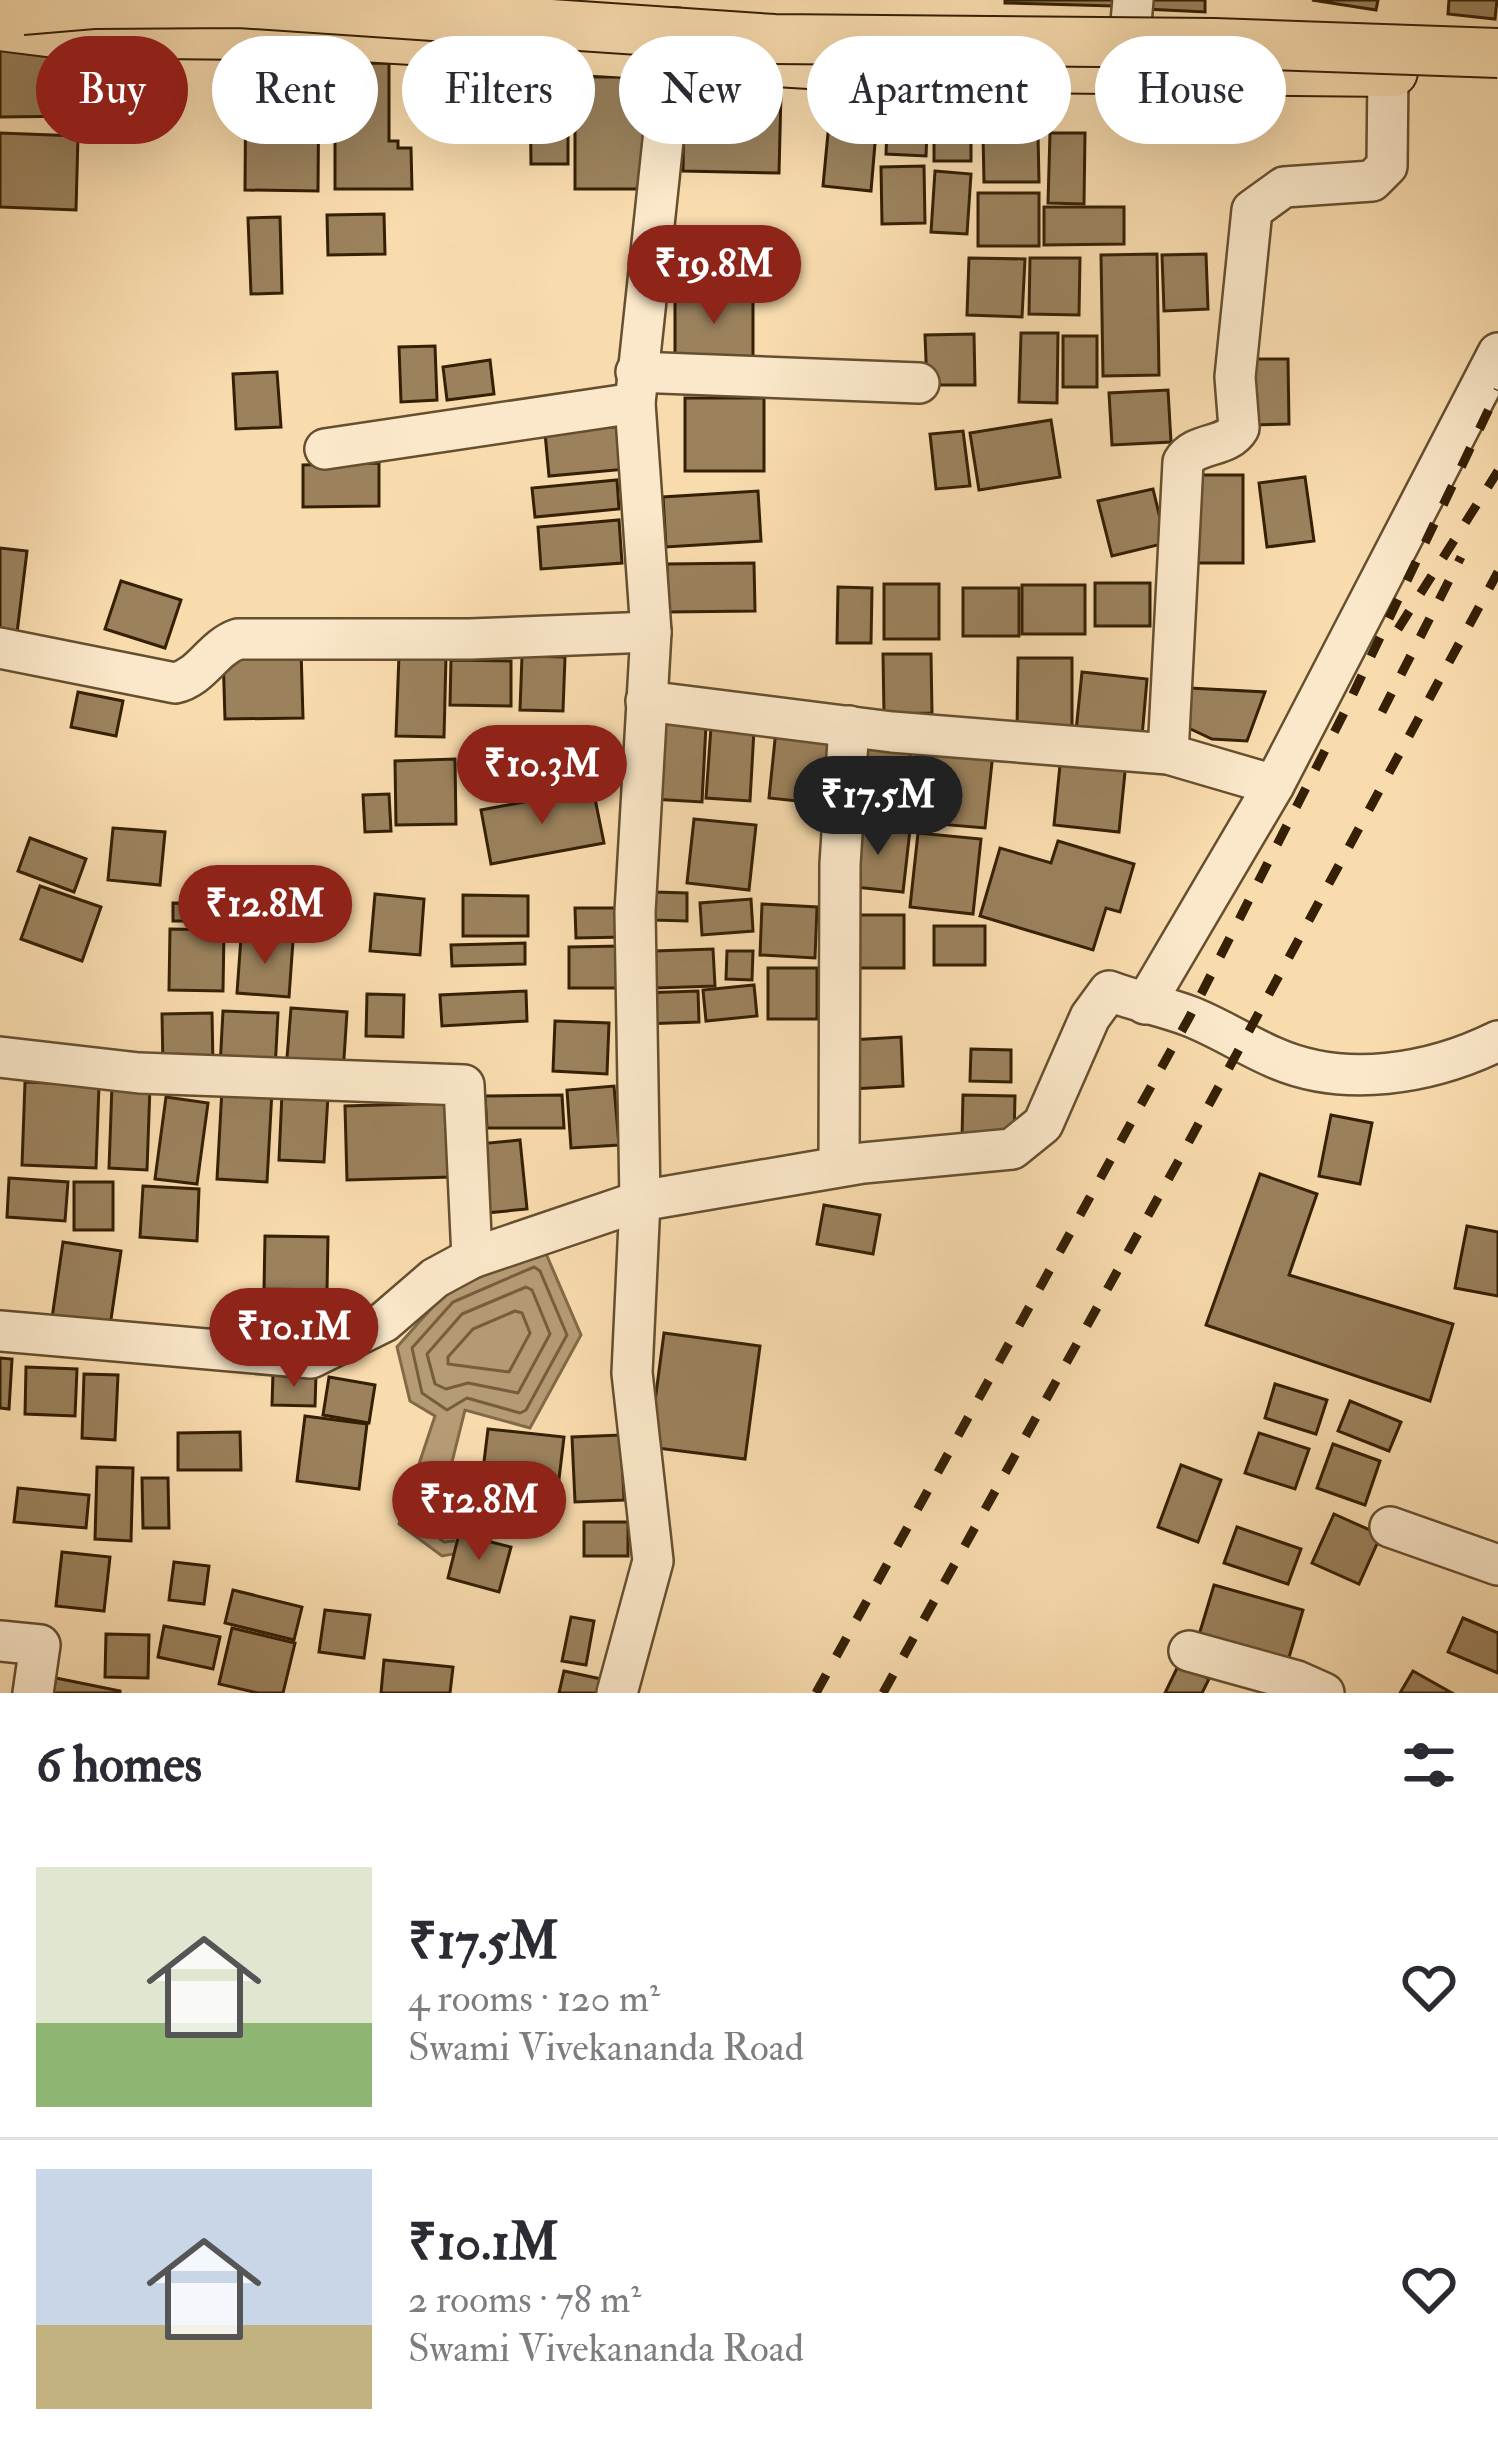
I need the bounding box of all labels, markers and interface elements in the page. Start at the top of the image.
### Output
chip: Buy [36,36,188,144]
chip: Rent [212,36,378,144]
chip: Filters [402,36,595,144]
chip: New [619,36,783,144]
chip: Apartment [807,36,1071,144]
chip: House [1095,36,1286,144]
pin: ₹19.8M [616,225,812,327]
text: ₹19.8M [654,239,774,288]
pin: ₹10.3M [444,725,640,827]
text: ₹10.3M [484,739,600,788]
pin: ₹17.5M [780,756,976,858]
text: ₹17.5M [820,770,936,819]
pin: ₹12.8M [167,865,363,967]
text: ₹12.8M [205,879,325,928]
pin: ₹10.1M [196,1288,392,1390]
text: ₹10.1M [236,1302,352,1351]
pin: ₹12.8M [381,1461,577,1563]
text: ₹12.8M [419,1475,539,1524]
icon: filters [1396,1732,1462,1798]
text: 6 homes [36,1733,202,1797]
text: ₹17.5M [408,1910,559,1974]
icon: home [132,1915,276,2059]
icon: heart [1396,1954,1462,2020]
text: 4 rooms · 120 m² [408,1974,660,2023]
text: Swami Vivekananda Road [408,2023,804,2072]
text: ₹10.1M [408,2211,559,2275]
icon: home [132,2217,276,2361]
icon: heart [1396,2256,1462,2322]
text: 2 rooms · 78 m² [408,2275,641,2324]
text: Swami Vivekananda Road [408,2324,804,2373]

